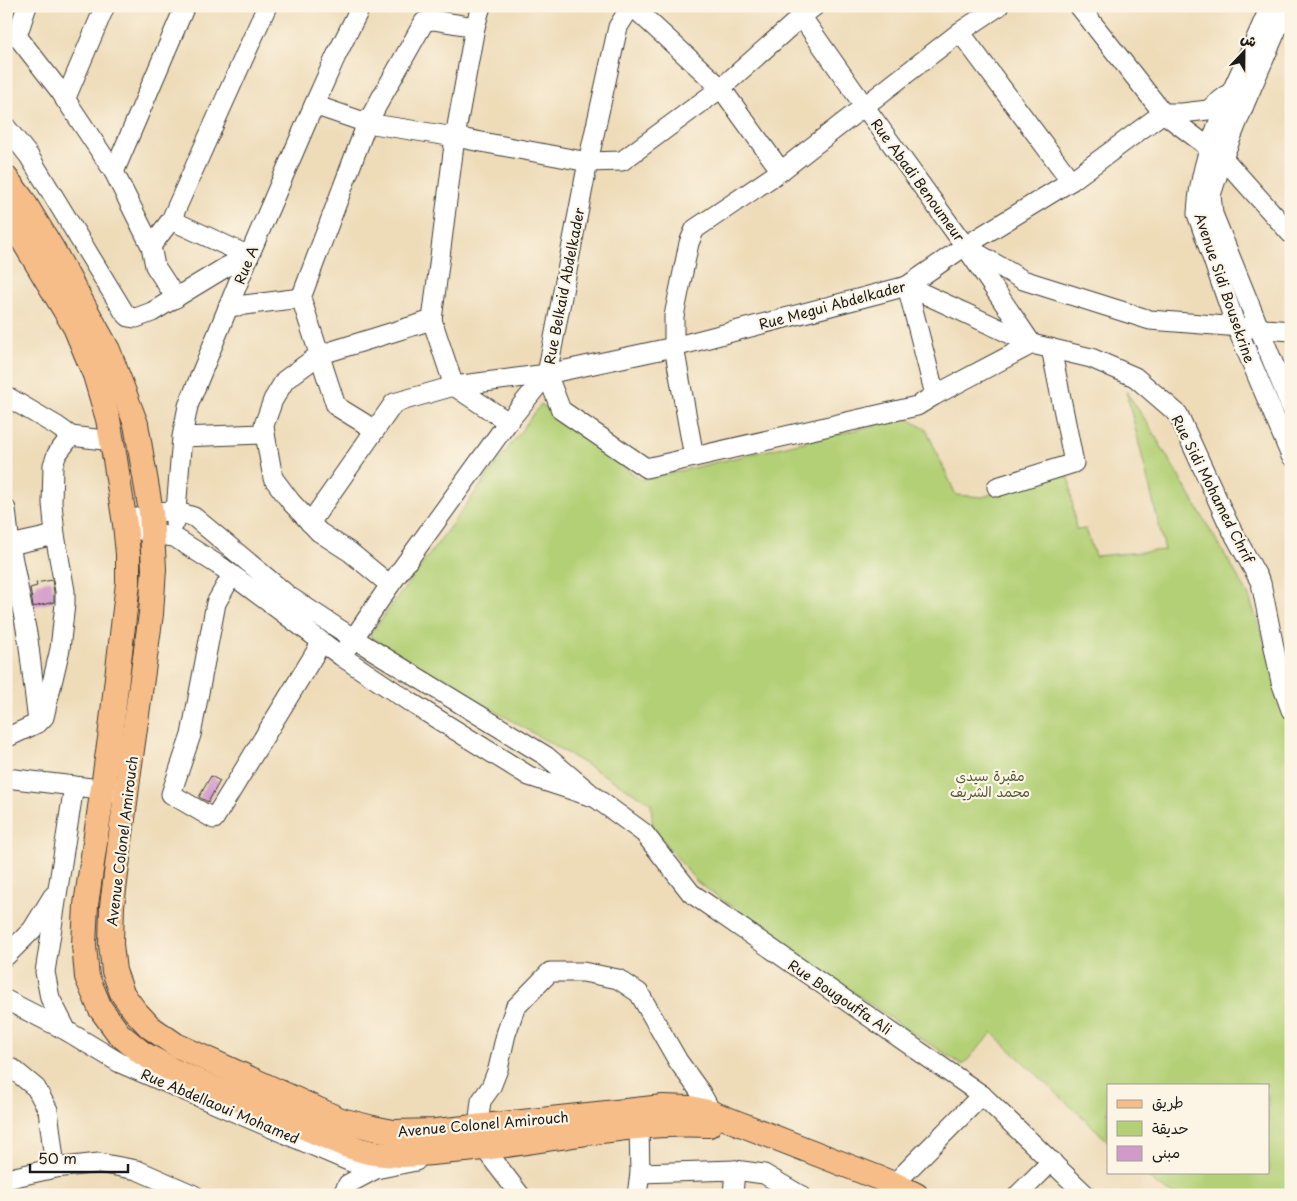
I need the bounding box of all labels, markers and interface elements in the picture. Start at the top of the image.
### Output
text: ش [1238,27,1260,52]
north arrow [1220,28,1270,78]
street label: Rue Abadi Benoumeur [866,114,970,246]
street label: Rue Belkaid Abdelkader [539,205,590,366]
street label: Avenue Sidi Bousekrine [1189,210,1261,366]
street label: Rue A [229,242,263,287]
street label: Rue Megui Abdelkader [756,275,908,335]
street label: Rue Sidi Mohamed Chrif [1166,411,1260,568]
street label: Avenue Colonel Amirouch [101,755,143,927]
park label: مقبرة سيدي محمد الشريف [950,765,1030,802]
street label: Rue Bougouffa Ali [784,954,896,1040]
street label: Rue Abdellaoui Mohamed [138,1063,302,1149]
legend [1107,1084,1270,1174]
text: طريق [1152,1090,1184,1113]
street label: Avenue Colonel Amirouch [397,1106,569,1142]
text: حديقة [1152,1116,1189,1139]
text: مبنى [1152,1140,1180,1163]
scale bar [30,1141,128,1173]
text: 50 m [38,1146,77,1169]

